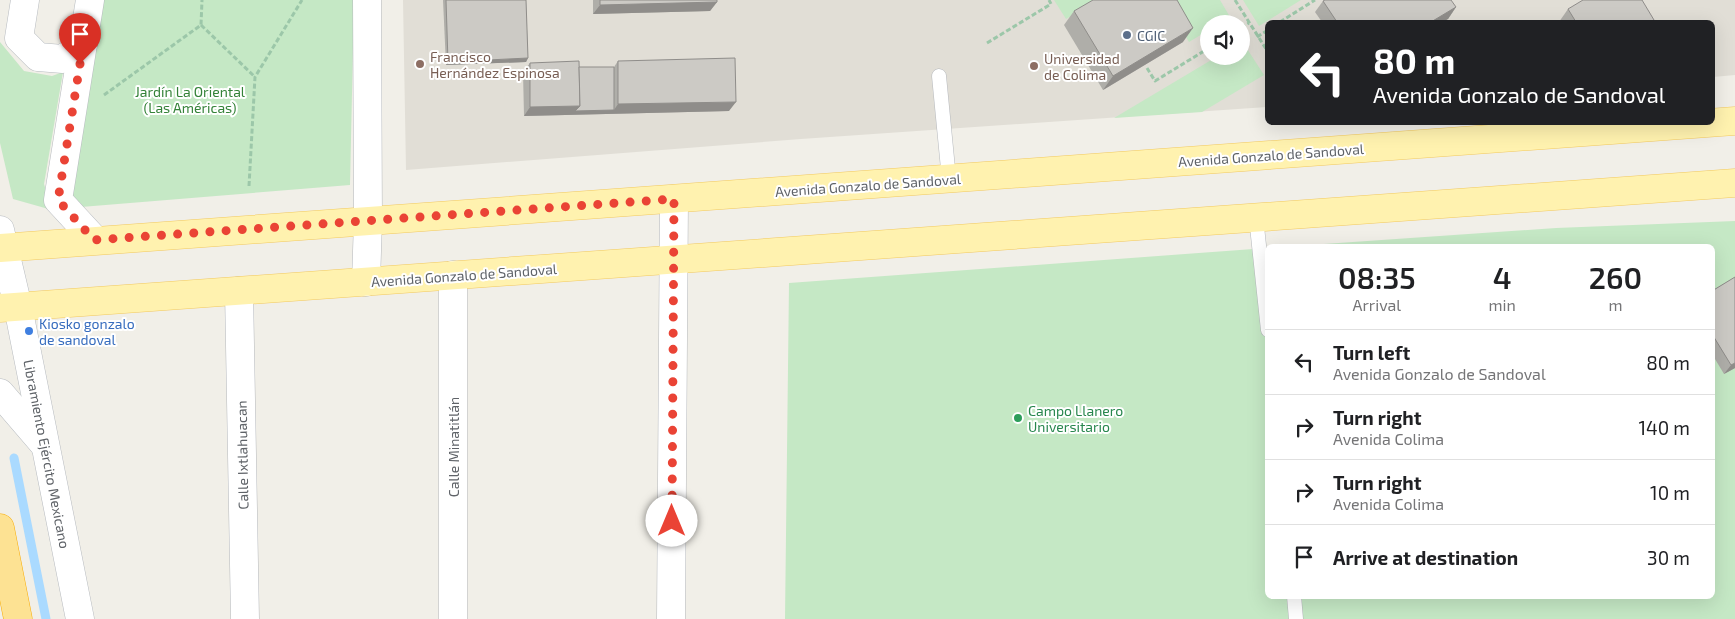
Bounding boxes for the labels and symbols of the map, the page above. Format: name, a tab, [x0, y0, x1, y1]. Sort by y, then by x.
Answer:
pin	[59, 13, 101, 64]
place label: CGIC	[1137, 27, 1165, 44]
marker: CGIC	[1121, 29, 1133, 41]
place label: Francisco Hernández Espinosa	[430, 48, 560, 81]
place label: Universidad de Colima	[1044, 50, 1120, 83]
marker: Francisco Hernández Espinosa	[414, 58, 426, 70]
marker: Universidad de Colima	[1028, 60, 1040, 72]
park label: Jardín La Oriental (Las Américas)	[135, 83, 246, 116]
street label: Avenida Gonzalo de Sandoval	[1178, 140, 1365, 170]
street label: Avenida Gonzalo de Sandoval	[775, 170, 962, 200]
street label: Avenida Gonzalo de Sandoval	[371, 260, 558, 290]
place label: Kiosko gonzalo de sandoval	[39, 315, 135, 348]
marker: Kiosko gonzalo de sandoval	[23, 325, 35, 337]
street label: Libramiento Ejército Mexicano	[20, 358, 74, 550]
street label: Calle Minatitlán	[445, 397, 462, 497]
street label: Calle Ixtlahuacan	[233, 400, 251, 510]
place label: Campo Llanero Universitario	[1028, 402, 1123, 435]
marker: Campo Llanero Universitario	[1012, 412, 1024, 424]
position arrow	[645, 494, 697, 546]

